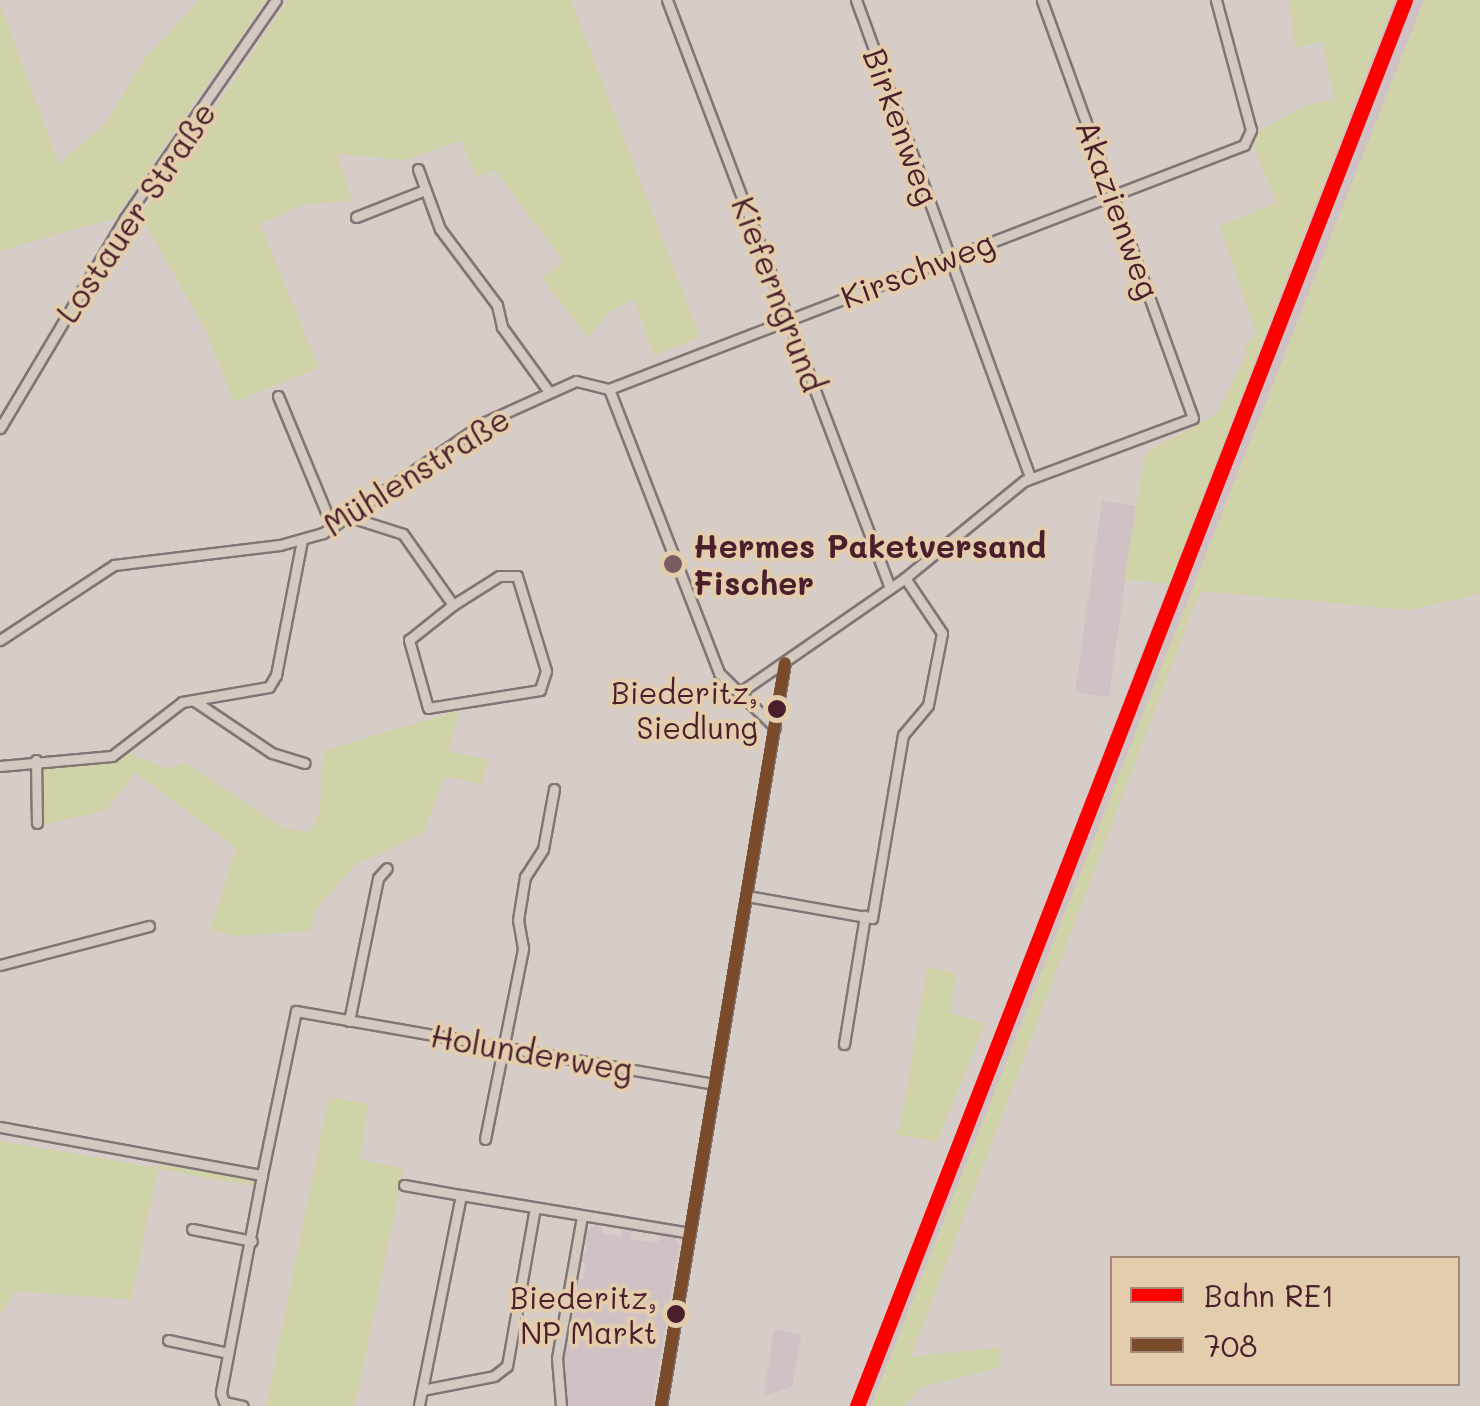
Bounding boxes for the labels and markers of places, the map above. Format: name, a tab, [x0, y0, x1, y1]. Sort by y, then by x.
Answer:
place label: Hermes Paketversand Fischer	[693, 527, 1046, 602]
marker: Hermes Paketversand Fischer	[662, 553, 684, 575]
place label: Biederitz, Siedlung	[611, 674, 758, 744]
marker: Biederitz, Siedlung	[767, 699, 787, 719]
place label: Biederitz, NP Markt	[510, 1279, 657, 1350]
marker: Biederitz, NP Markt	[666, 1304, 686, 1324]

